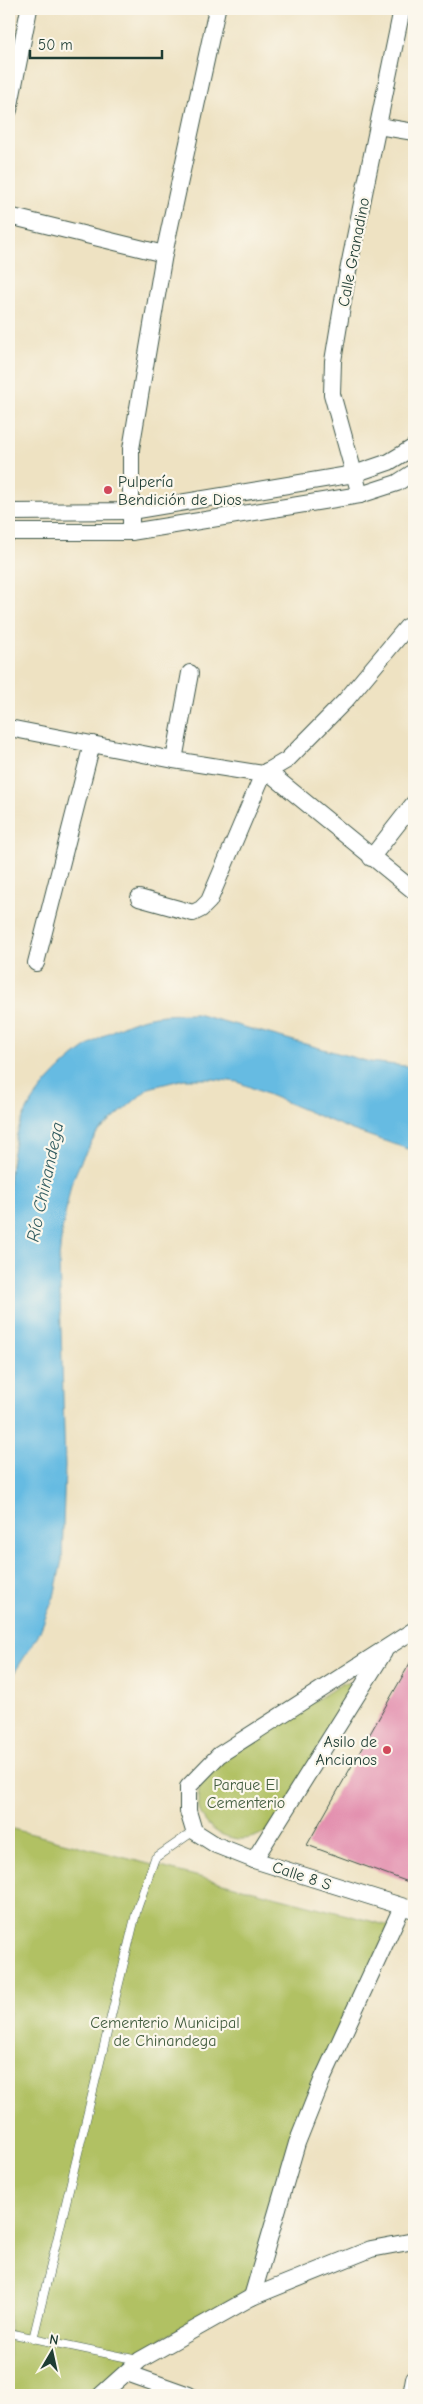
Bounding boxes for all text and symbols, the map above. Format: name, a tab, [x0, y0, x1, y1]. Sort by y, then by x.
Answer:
scale bar	[30, 28, 162, 60]
text: 50 m	[38, 36, 73, 54]
street label: Calle Granadino	[335, 196, 373, 308]
place label: Pulpería Bendición de Dios	[118, 473, 242, 509]
marker: Pulpería Bendición de Dios	[102, 484, 114, 496]
water label: Río Chinandega	[23, 1120, 68, 1244]
place label: Asilo de Ancianos	[315, 1733, 377, 1769]
marker: Asilo de Ancianos	[381, 1744, 393, 1756]
park label: Parque El Cementerio	[207, 1776, 285, 1812]
street label: Calle 8 S	[270, 1858, 334, 1894]
park label: Cementerio Municipal de Chinandega	[90, 2014, 240, 2050]
north arrow	[28, 2326, 78, 2376]
text: N	[48, 2331, 60, 2349]

